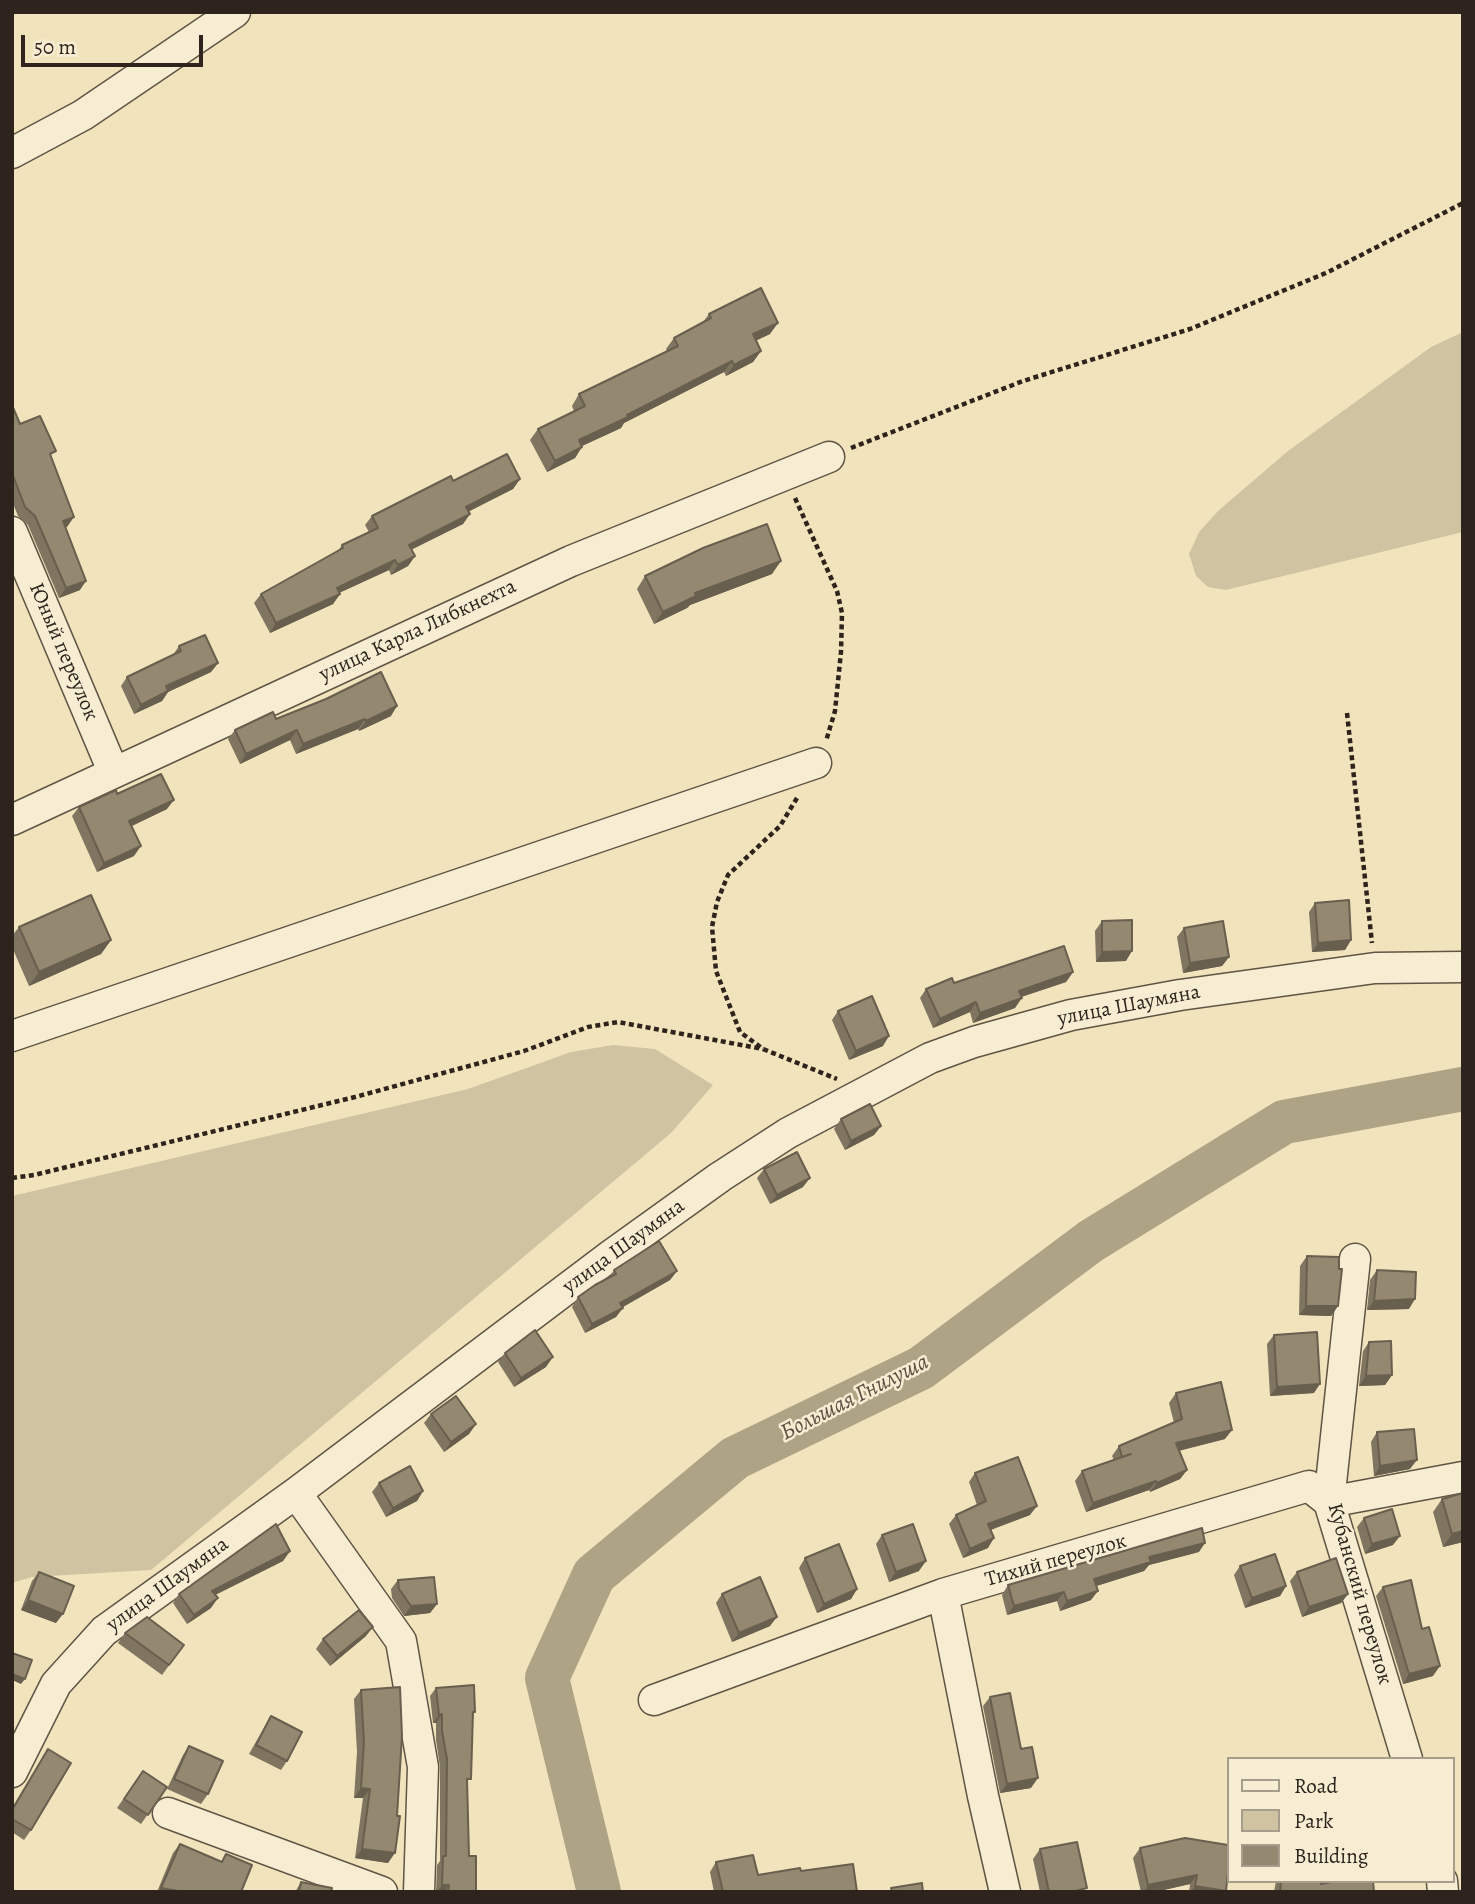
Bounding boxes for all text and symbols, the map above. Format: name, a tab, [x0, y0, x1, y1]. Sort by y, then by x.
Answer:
scale bar	[24, 21, 206, 65]
text: 50 m	[34, 33, 76, 61]
street label: улица Карла Либкнехта	[316, 574, 520, 688]
street label: Юный переулок	[23, 579, 103, 725]
street label: улица Шаумяна	[1056, 980, 1202, 1032]
street label: улица Шаумяна	[558, 1194, 690, 1300]
water label: Большая Гнилуша	[776, 1349, 934, 1447]
street label: Кубанский переулок	[1321, 1500, 1397, 1688]
street label: Тихий переулок	[982, 1529, 1130, 1593]
street label: улица Шаумяна	[102, 1532, 234, 1638]
legend	[1226, 1757, 1454, 1883]
text: Road	[1294, 1772, 1338, 1800]
text: Park	[1294, 1807, 1333, 1835]
text: Building	[1294, 1842, 1368, 1870]

